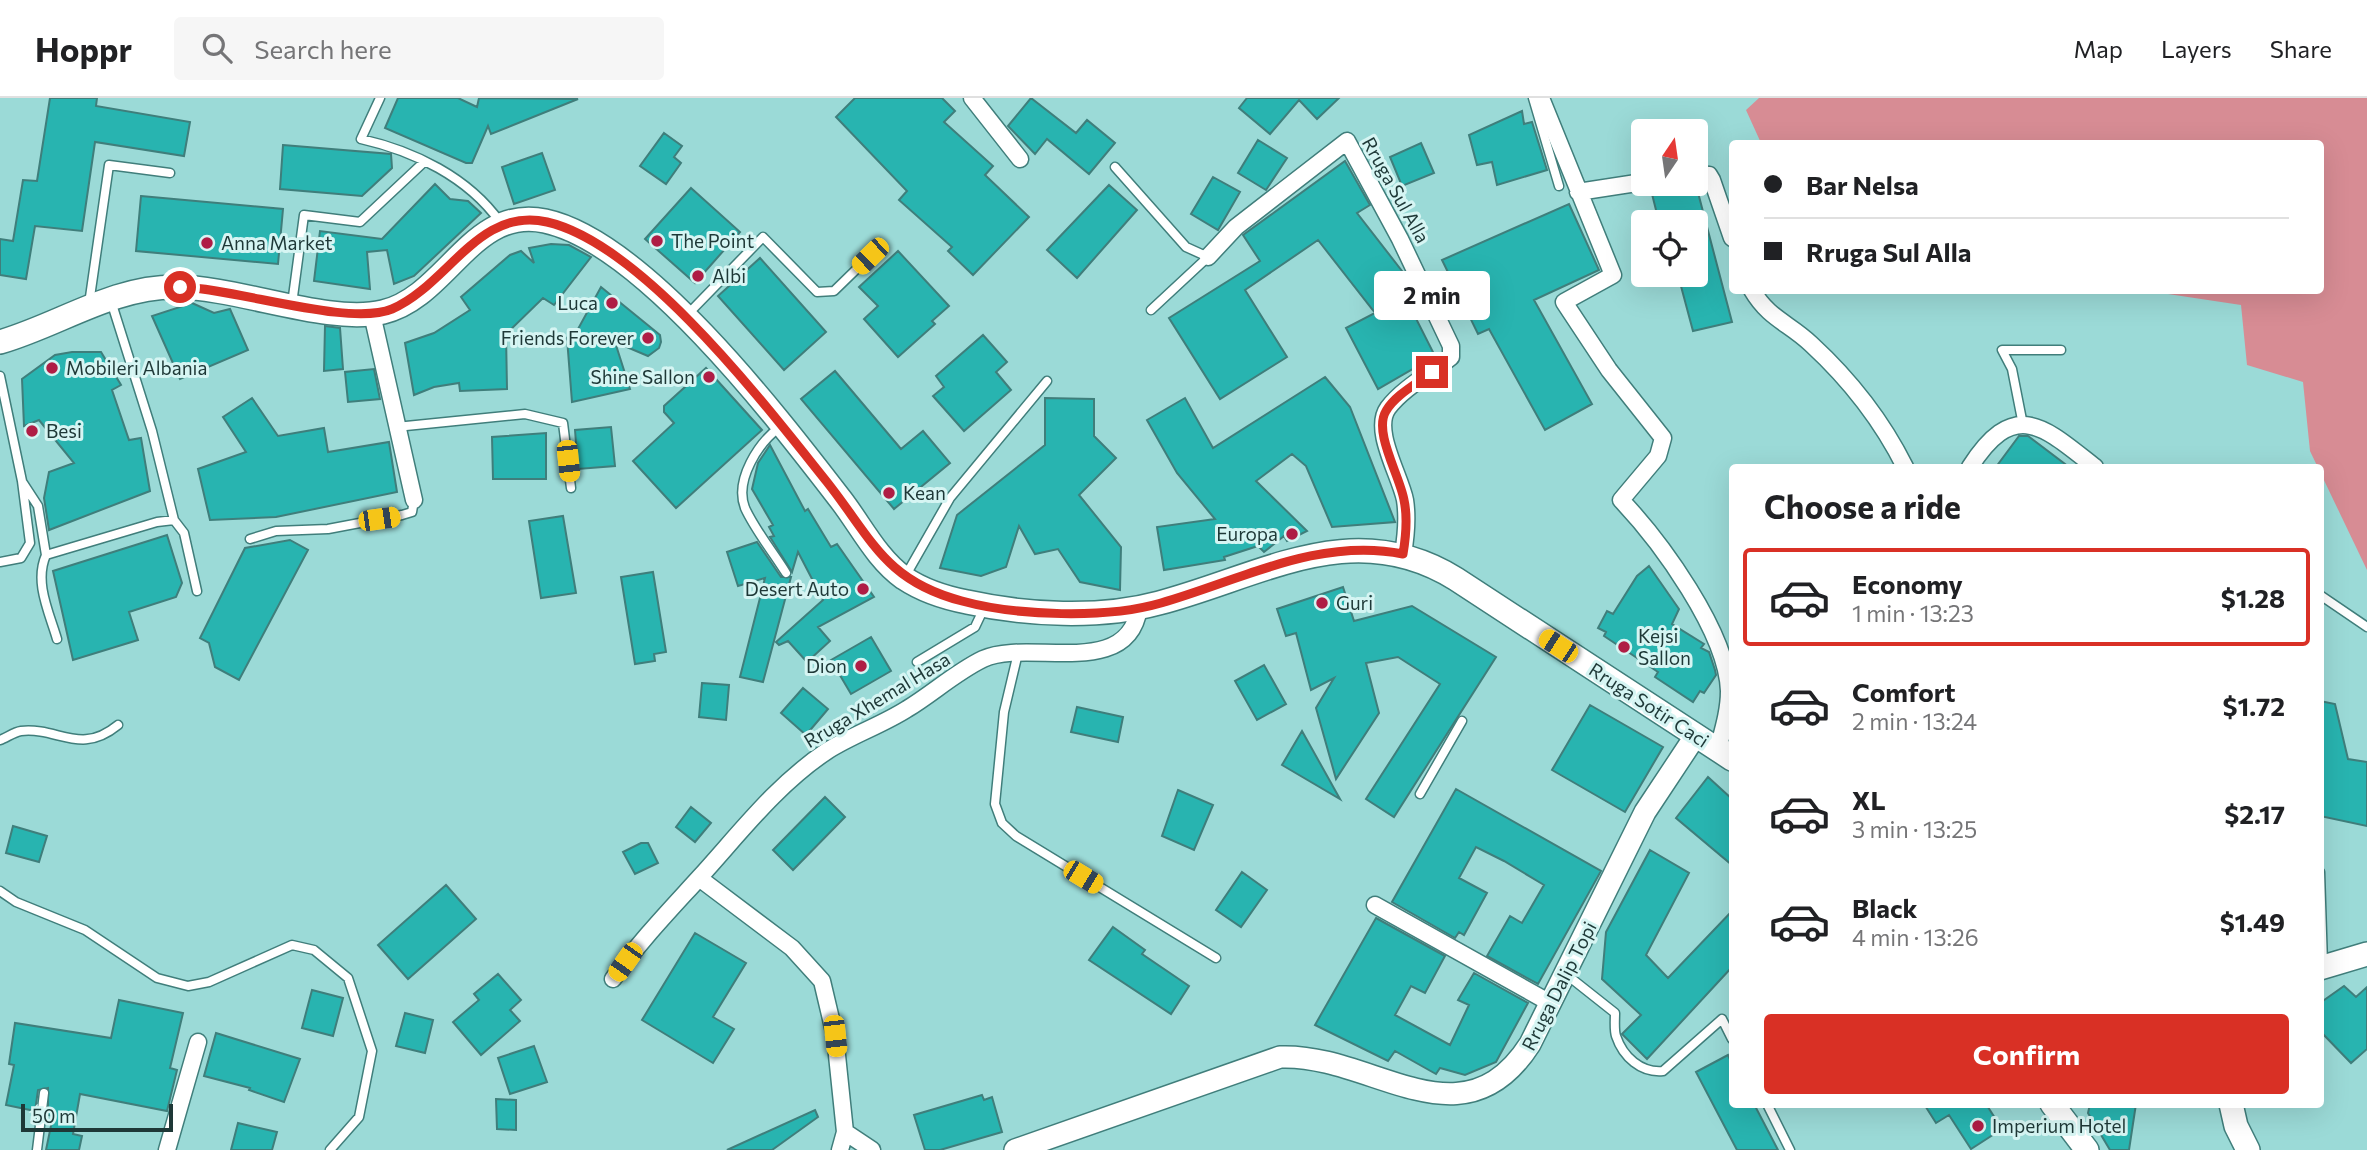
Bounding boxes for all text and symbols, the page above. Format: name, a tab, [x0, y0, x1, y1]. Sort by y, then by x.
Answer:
search box	[174, 17, 664, 80]
text: Hoppr	[35, 28, 132, 69]
icon: search	[198, 29, 236, 67]
text: Search here	[254, 33, 392, 64]
text: Map	[2074, 34, 2123, 63]
text: Layers	[2161, 34, 2232, 63]
text: Share	[2270, 34, 2332, 63]
north arrow	[1631, 119, 1708, 196]
map controls	[1631, 119, 1708, 287]
street label: Rruga Sul Alla	[1358, 133, 1435, 247]
text: Bar Nelsa	[1806, 169, 1919, 200]
button: locate	[1631, 210, 1708, 287]
place label: The Point	[671, 229, 754, 252]
place label: Anna Market	[221, 231, 333, 254]
marker: The Point	[649, 233, 665, 249]
car	[848, 234, 893, 278]
marker: Anna Market	[199, 235, 215, 251]
text: Rruga Sul Alla	[1806, 236, 1971, 267]
place label: Albi	[712, 264, 746, 287]
marker: Albi	[690, 268, 706, 284]
route start	[164, 271, 196, 303]
callout: 2 min	[1374, 271, 1490, 320]
text: 2 min	[1403, 281, 1461, 309]
place label: Luca	[557, 291, 598, 314]
marker: Luca	[604, 295, 620, 311]
place label: Friends Forever	[501, 326, 634, 349]
marker: Friends Forever	[640, 330, 656, 346]
place label: Mobileri Albania	[66, 356, 207, 379]
route end	[1416, 356, 1448, 388]
marker: Mobileri Albania	[44, 360, 60, 376]
place label: Shine Sallon	[591, 365, 695, 388]
marker: Shine Sallon	[701, 369, 717, 385]
place label: Besi	[46, 419, 82, 442]
marker: Besi	[24, 423, 40, 439]
car	[556, 439, 581, 483]
place label: Kean	[903, 481, 946, 504]
marker: Kean	[881, 485, 897, 501]
text: Choose a ride	[1764, 486, 1961, 526]
car	[357, 506, 402, 532]
place label: Europa	[1216, 522, 1278, 545]
marker: Europa	[1284, 526, 1300, 542]
icon: car	[1768, 566, 1831, 629]
text: Economy	[1852, 568, 1963, 599]
place label: Desert Auto	[745, 577, 849, 600]
marker: Desert Auto	[855, 581, 871, 597]
text: $1.28	[2221, 582, 2285, 613]
place label: Guri	[1336, 591, 1373, 614]
marker: Guri	[1314, 595, 1330, 611]
text: 1 min · 13:23	[1852, 599, 1974, 627]
place label: Kejsi Sallon	[1638, 624, 1691, 669]
car	[1535, 626, 1582, 666]
marker: Kejsi Sallon	[1616, 639, 1632, 655]
street label: Rruga Xhemal Hasa	[800, 647, 954, 752]
place label: Dion	[806, 654, 847, 677]
street label: Rruga Sotir Caci	[1585, 657, 1713, 752]
marker: Dion	[853, 658, 869, 674]
icon: car	[1768, 674, 1831, 737]
text: Comfort	[1852, 676, 1955, 707]
text: $1.72	[2223, 690, 2285, 721]
text: 2 min · 13:24	[1852, 707, 1977, 735]
icon: car	[1768, 782, 1831, 845]
text: XL	[1852, 784, 1886, 815]
text: $2.17	[2224, 798, 2285, 829]
text: 3 min · 13:25	[1852, 815, 1977, 843]
car	[1060, 857, 1107, 897]
icon: car	[1768, 890, 1831, 953]
text: Black	[1852, 892, 1918, 923]
text: $1.49	[2220, 906, 2285, 937]
street label: Rruga Dalip Topi	[1516, 918, 1601, 1054]
text: 4 min · 13:26	[1852, 923, 1979, 951]
car	[605, 939, 646, 985]
car	[823, 1014, 848, 1058]
button: Confirm	[1764, 1014, 2289, 1094]
scale bar	[21, 1101, 173, 1133]
text: 50 m	[32, 1104, 76, 1127]
place label: Imperium Hotel	[1992, 1114, 2126, 1137]
marker: Imperium Hotel	[1970, 1118, 1986, 1134]

